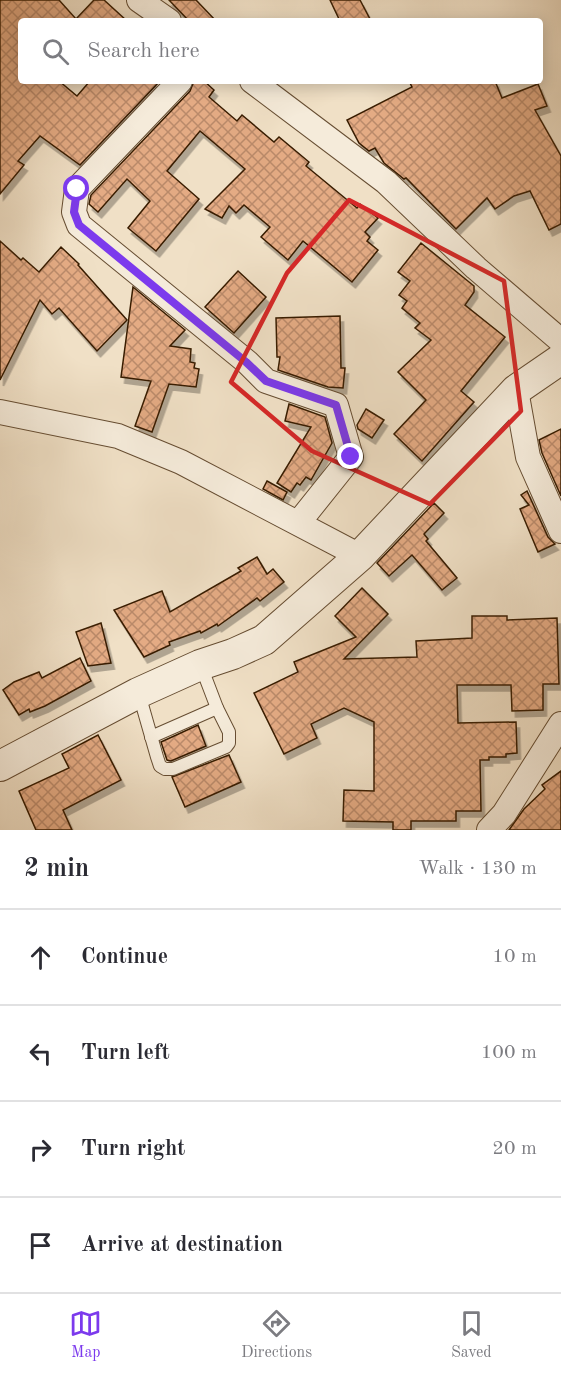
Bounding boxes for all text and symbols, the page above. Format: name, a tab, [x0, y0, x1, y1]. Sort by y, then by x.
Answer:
search box	[18, 18, 543, 84]
icon: search	[39, 35, 72, 68]
text: Search here	[87, 40, 200, 62]
route start	[63, 175, 89, 201]
route end	[337, 443, 363, 469]
text: 2 min	[24, 856, 89, 882]
text: Walk · 130 m	[418, 859, 537, 879]
icon: ahead	[24, 941, 57, 974]
text: Continue	[81, 946, 168, 968]
text: 10 m	[492, 947, 537, 967]
icon: left	[24, 1037, 57, 1070]
text: Turn left	[81, 1042, 170, 1064]
text: 100 m	[481, 1043, 537, 1063]
icon: right	[24, 1133, 57, 1166]
text: Turn right	[81, 1138, 185, 1160]
text: 20 m	[492, 1139, 537, 1159]
icon: arrive	[24, 1229, 57, 1262]
text: Arrive at destination	[81, 1234, 283, 1256]
tab: Map	[69, 1307, 102, 1363]
tab: Directions	[241, 1307, 312, 1363]
tab: Saved	[451, 1307, 492, 1363]

